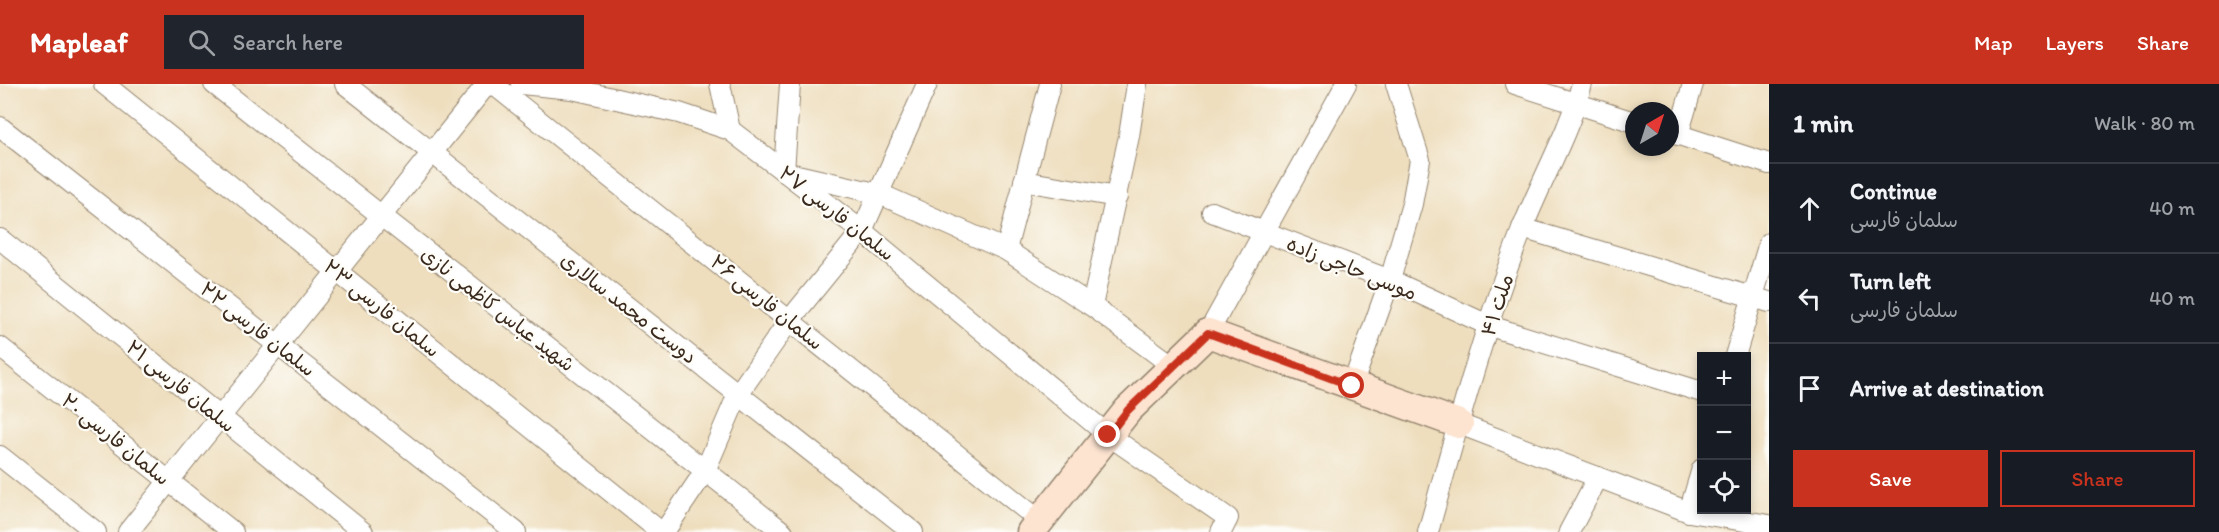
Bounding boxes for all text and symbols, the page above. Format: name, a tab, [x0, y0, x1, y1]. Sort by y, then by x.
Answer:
search box	[164, 15, 584, 69]
text: Mapleaf	[30, 25, 128, 59]
icon: search	[185, 26, 218, 59]
text: Search here	[233, 29, 343, 56]
text: Map	[1974, 30, 2013, 55]
text: Layers	[2046, 30, 2104, 55]
text: Share	[2137, 30, 2189, 55]
north arrow	[1625, 102, 1679, 156]
text: 1 min	[1793, 107, 1853, 139]
text: Walk · 80 m	[2094, 111, 2195, 135]
street label: سلمان فارسی ۲۷	[774, 160, 900, 266]
text: Continue	[1850, 178, 1937, 205]
icon: ahead	[1793, 192, 1826, 225]
text: 40 m	[2149, 196, 2195, 220]
text: سلمان فارسی	[1850, 208, 1958, 232]
street label: موسی حاجی زاده	[1283, 231, 1421, 306]
street label: شهید عباس کاظمی نازی	[416, 241, 580, 377]
street label: دوست محمد سالاری	[556, 247, 702, 369]
street label: سلمان فارسی ۲۶	[705, 249, 828, 356]
street label: سلمان فارسی ۲۳	[318, 254, 445, 363]
text: Turn left	[1850, 268, 1931, 295]
street label: ملت ۴۱	[1476, 271, 1518, 339]
street label: سلمان فارسی ۲۲	[195, 277, 320, 382]
icon: left	[1793, 282, 1826, 315]
text: 40 m	[2149, 286, 2195, 310]
text: سلمان فارسی	[1850, 298, 1958, 322]
street label: سلمان فارسی ۲۱	[121, 335, 240, 438]
map controls	[1697, 352, 1751, 514]
button: +	[1697, 352, 1751, 406]
route start	[1338, 372, 1364, 398]
icon: arrive	[1793, 372, 1826, 405]
text: Arrive at destination	[1850, 375, 2044, 402]
street label: سلمان فارسی ۲۰	[56, 388, 175, 491]
button: −	[1697, 406, 1751, 460]
route end	[1094, 421, 1120, 447]
button: Save	[1793, 450, 1988, 507]
button: Share	[2000, 450, 2195, 507]
button: locate	[1697, 460, 1751, 514]

